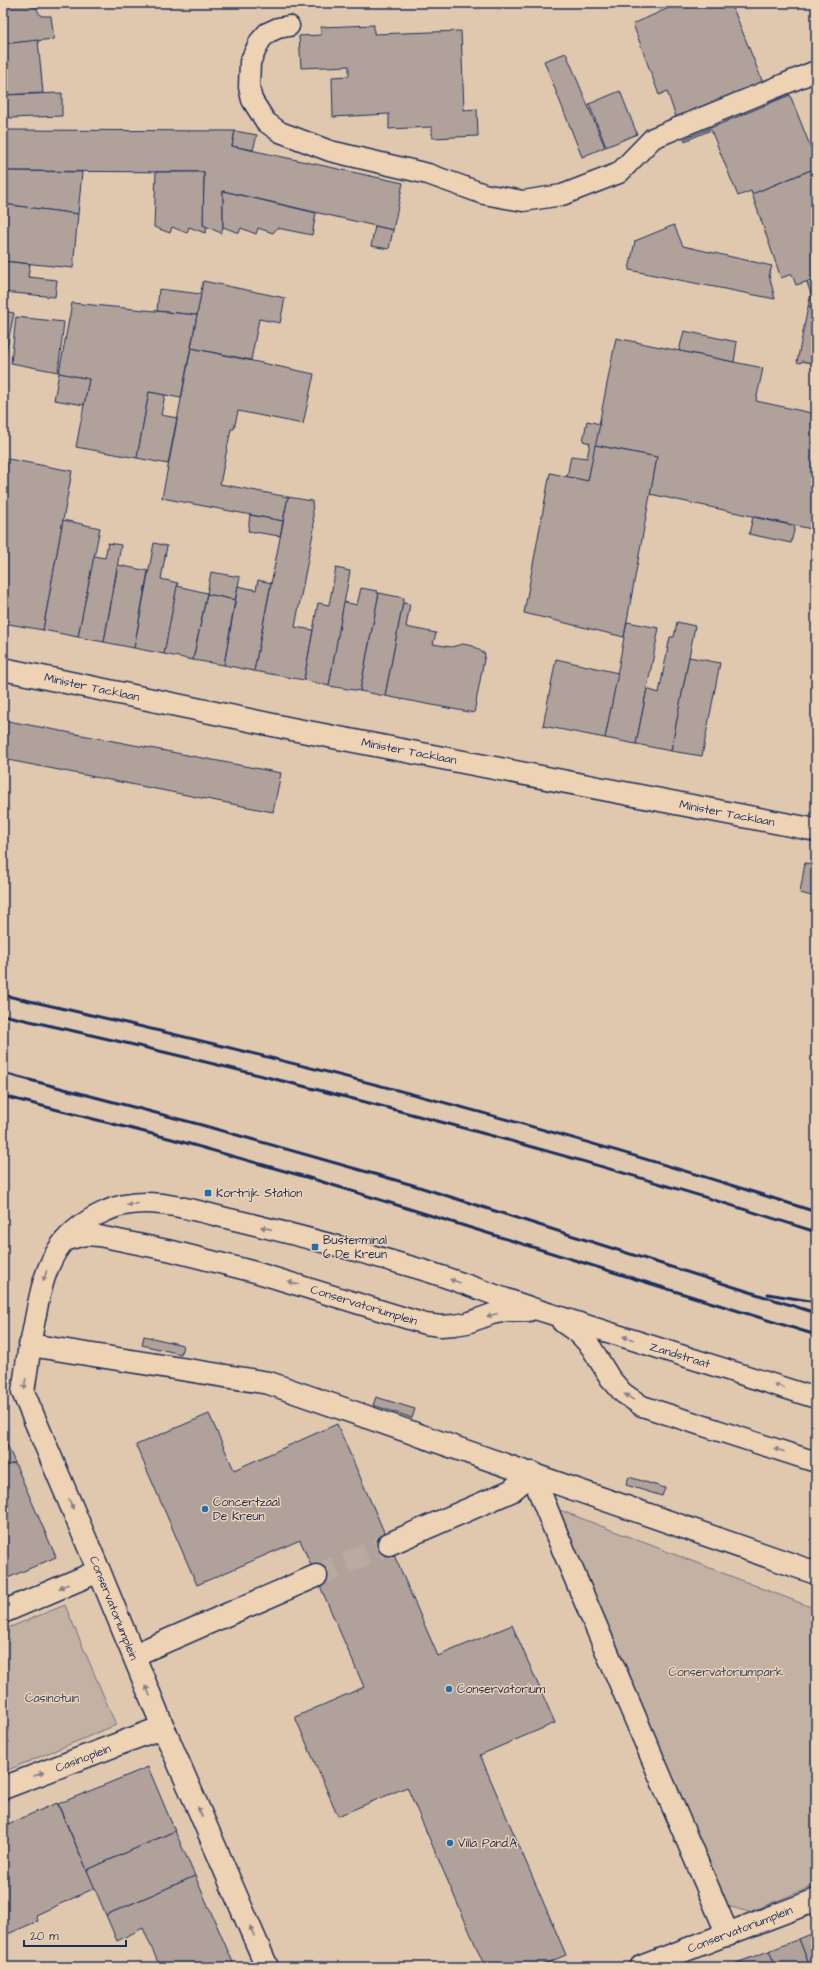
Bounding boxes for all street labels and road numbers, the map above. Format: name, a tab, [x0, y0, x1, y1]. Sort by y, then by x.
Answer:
street label: Minister Tacklaan	[43, 669, 141, 706]
street label: Minister Tacklaan	[360, 734, 458, 769]
street label: Minister Tacklaan	[678, 796, 776, 831]
street label: Conservatoriumplein	[308, 1281, 419, 1330]
street label: Zandstraat	[648, 1338, 712, 1373]
street label: Conservatoriumplein	[85, 1554, 142, 1663]
street label: Casinoplein	[53, 1740, 113, 1777]
street label: Conservatoriumplein	[685, 1902, 795, 1957]

